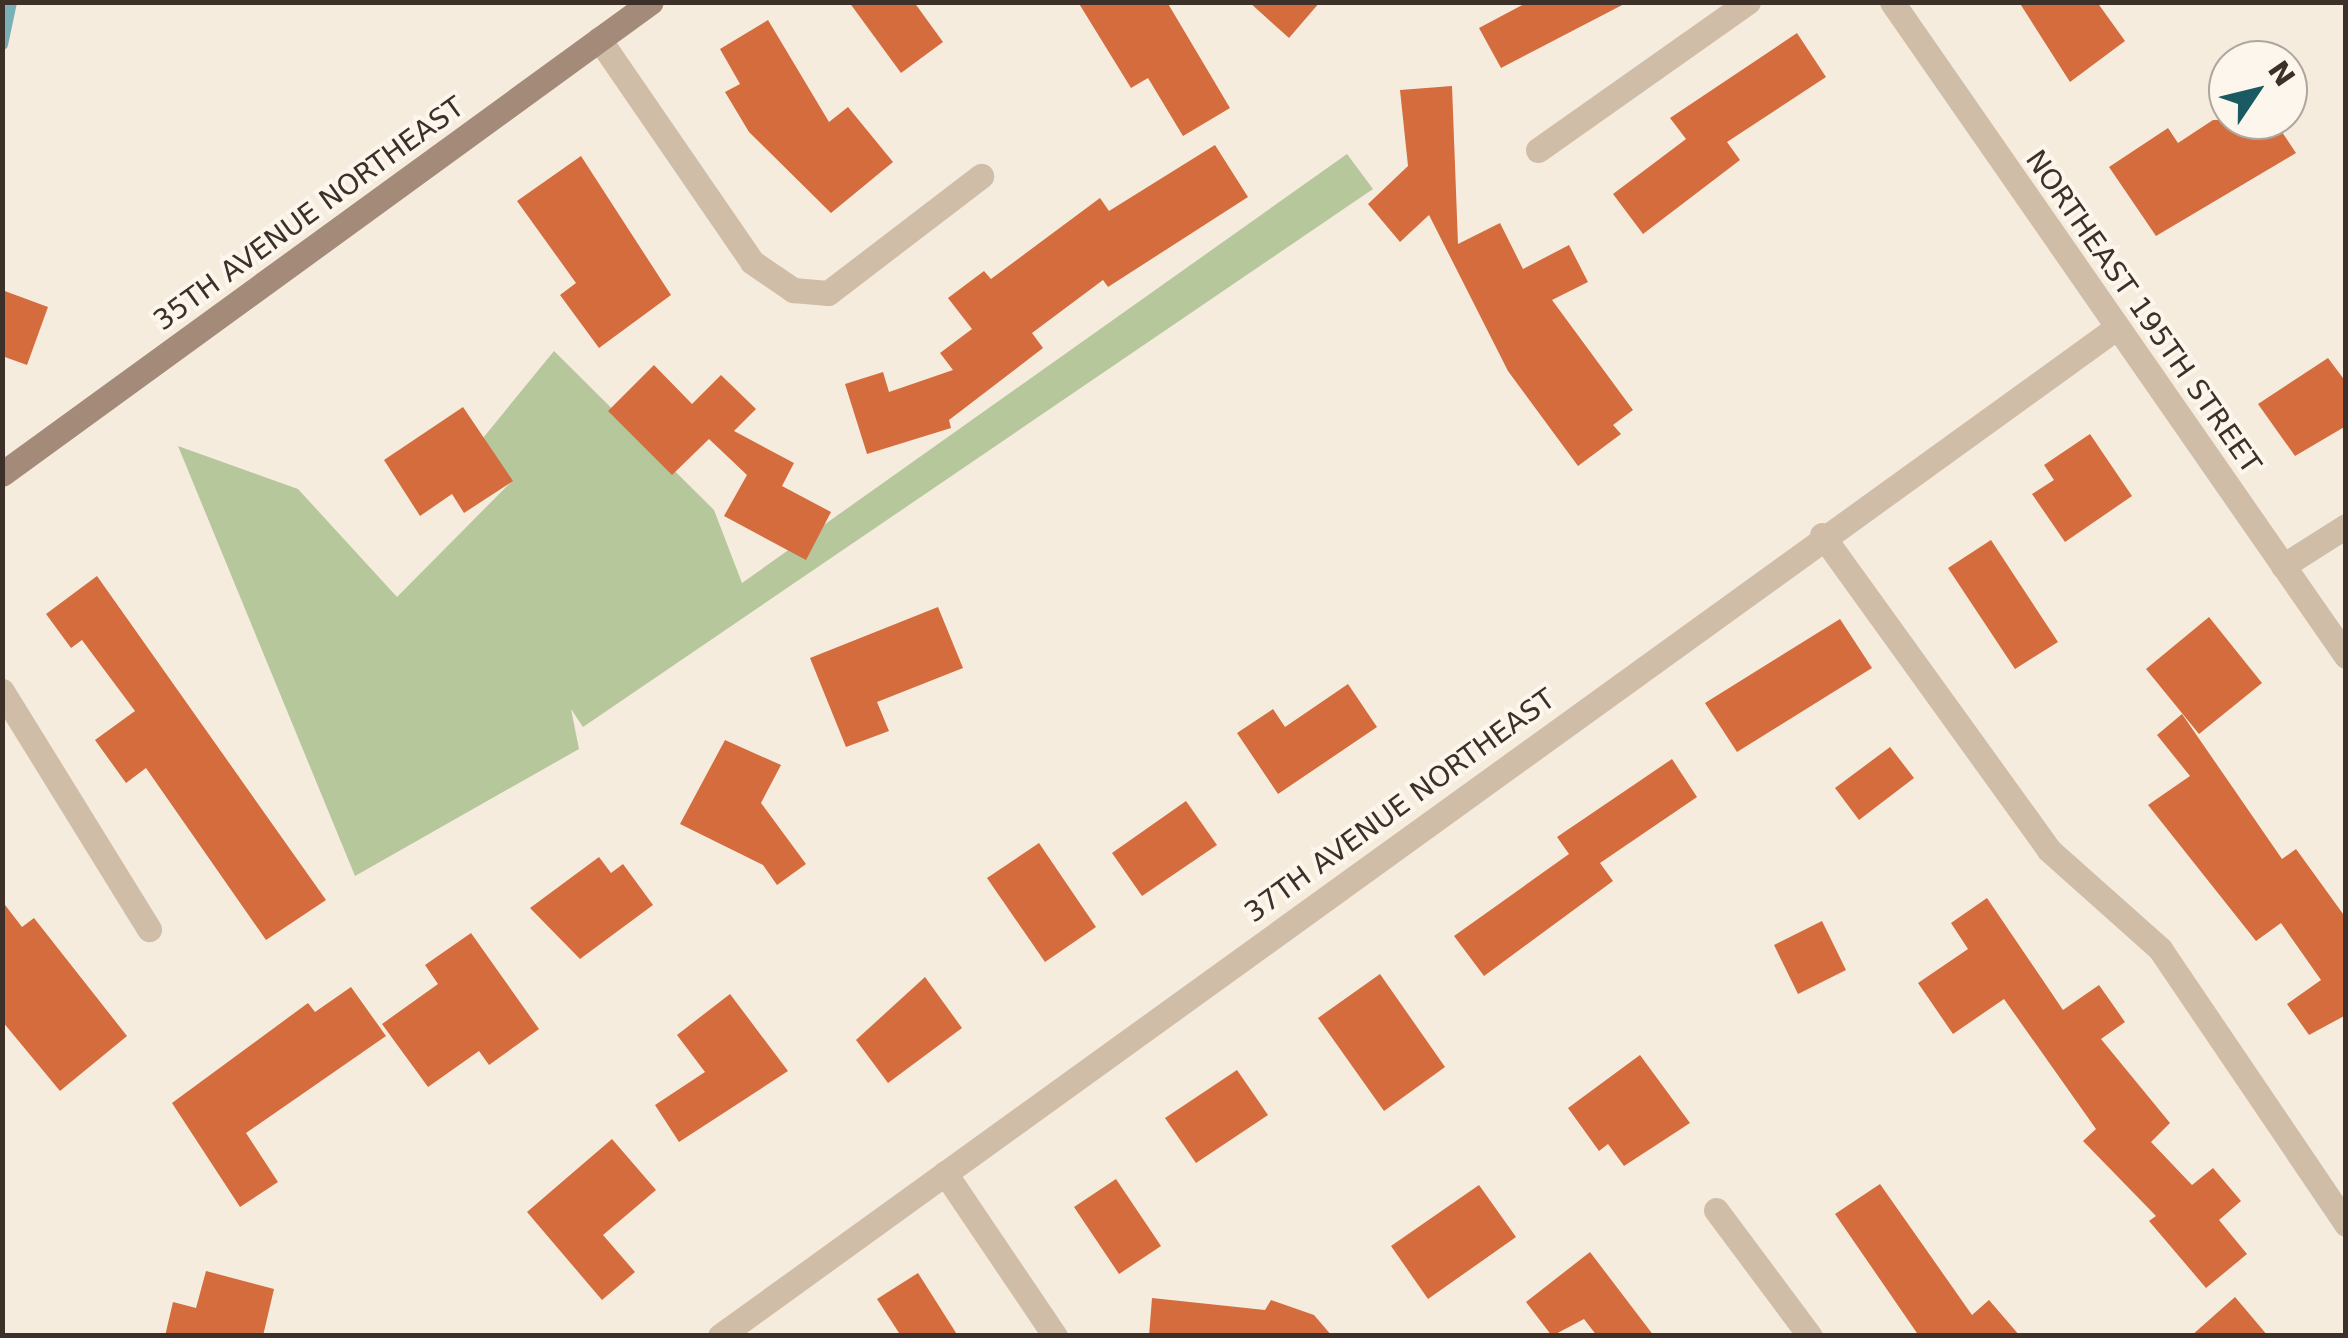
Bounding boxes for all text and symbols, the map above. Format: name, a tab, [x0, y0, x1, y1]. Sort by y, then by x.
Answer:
north arrow	[2208, 40, 2308, 140]
text: N	[2261, 55, 2302, 93]
street label: 35TH AVENUE NORTHEAST	[147, 90, 471, 338]
street label: NORTHEAST 195TH STREET	[2018, 144, 2268, 480]
street label: 37TH AVENUE NORTHEAST	[1238, 682, 1562, 930]

